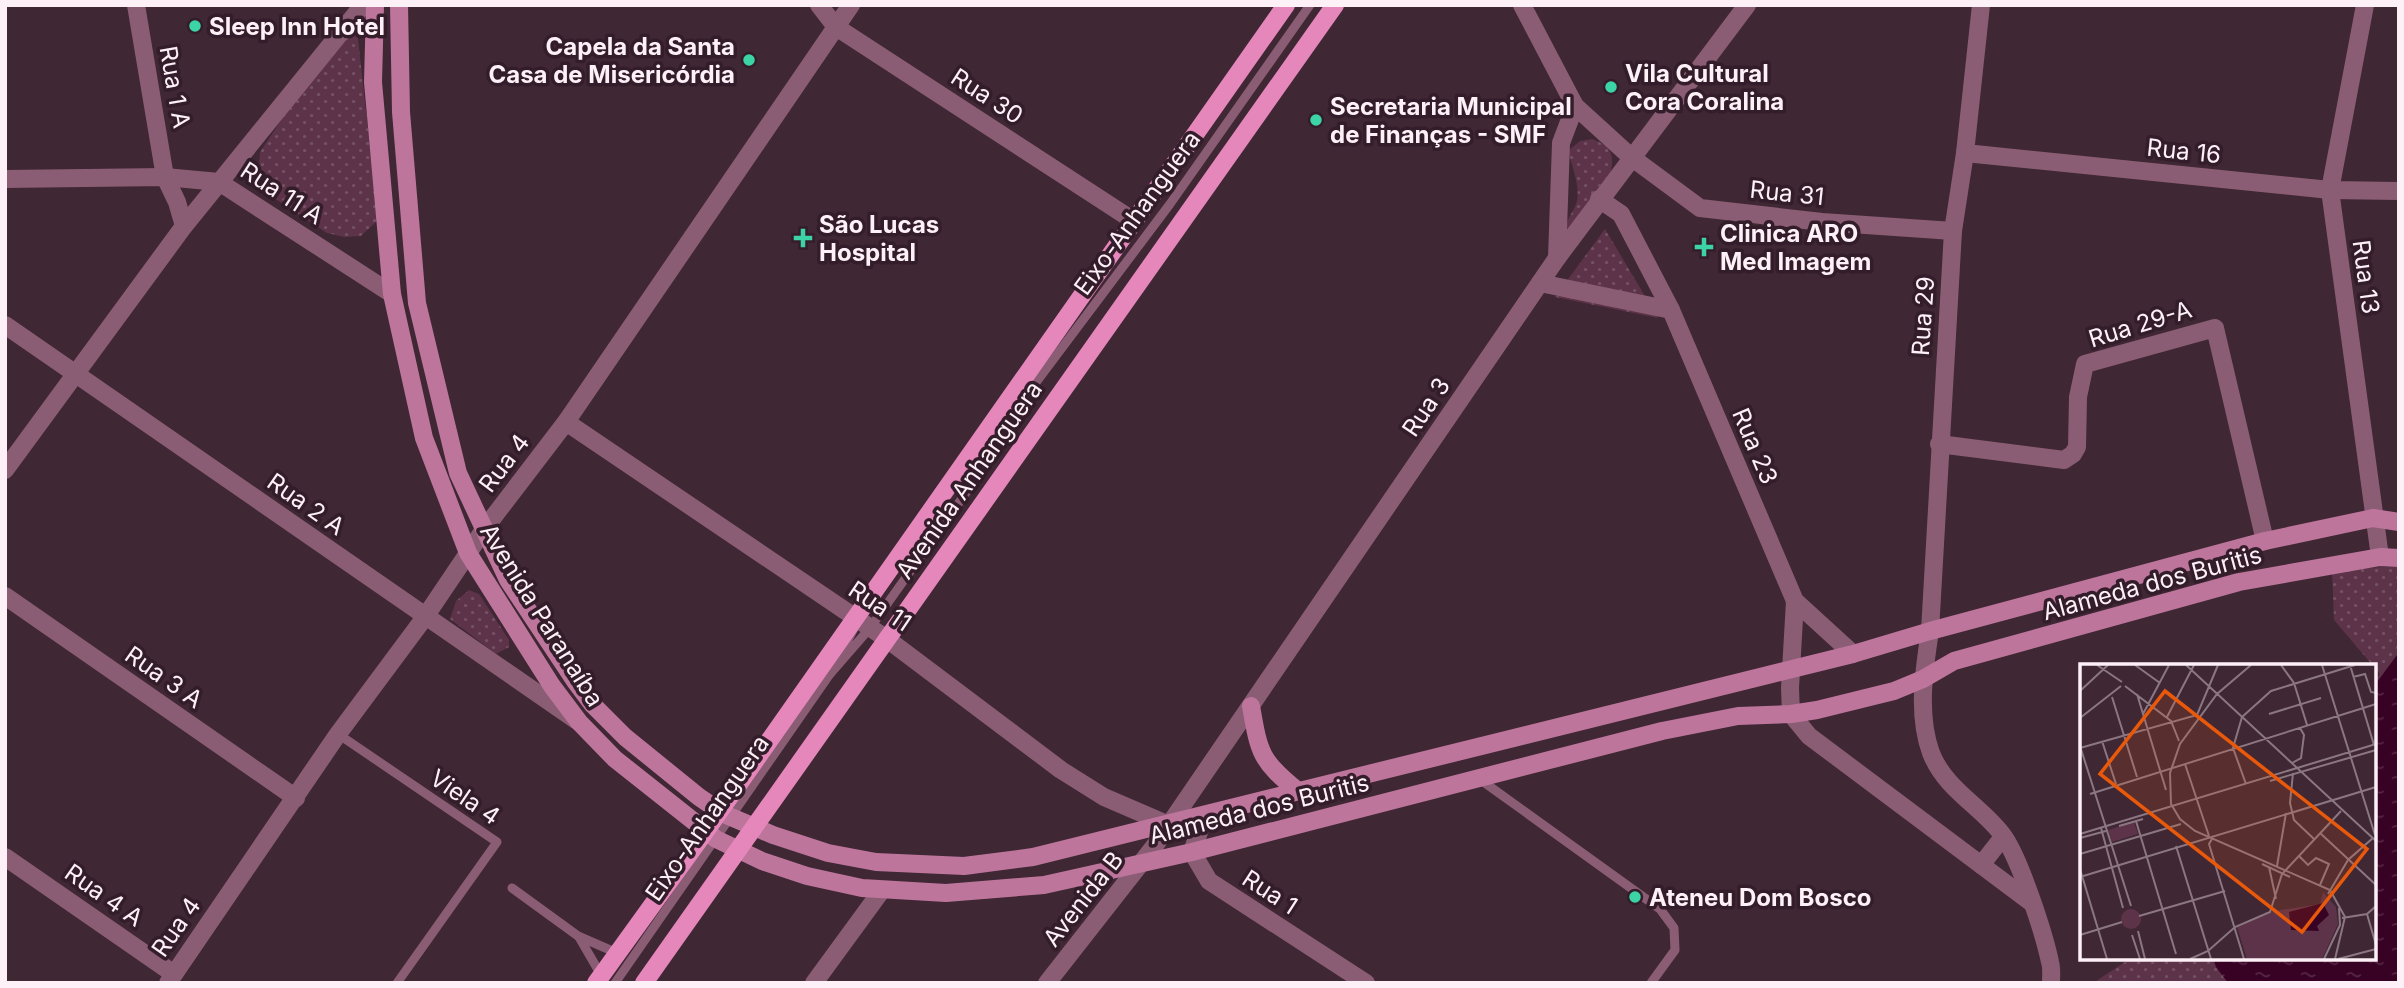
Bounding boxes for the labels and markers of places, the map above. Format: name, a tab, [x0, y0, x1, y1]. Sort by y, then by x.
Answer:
place label: Sleep Inn Hotel	[209, 12, 385, 41]
marker: Sleep Inn Hotel	[187, 18, 203, 34]
place label: Capela da Santa Casa de Misericórdia	[488, 32, 735, 89]
marker: Capela da Santa Casa de Misericórdia	[741, 52, 757, 68]
place label: Vila Cultural Cora Coralina	[1625, 59, 1784, 116]
marker: Vila Cultural Cora Coralina	[1603, 79, 1619, 95]
place label: Secretaria Municipal de Finanças - SMF	[1330, 92, 1572, 149]
marker: Secretaria Municipal de Finanças - SMF	[1308, 112, 1324, 128]
place label: São Lucas Hospital	[819, 210, 939, 267]
place label: Clinica ARO Med Imagem	[1720, 219, 1871, 276]
marker: São Lucas Hospital	[793, 228, 813, 248]
marker: Clinica ARO Med Imagem	[1694, 237, 1714, 257]
place label: Ateneu Dom Bosco	[1649, 883, 1872, 912]
marker: Ateneu Dom Bosco	[1627, 889, 1643, 905]

